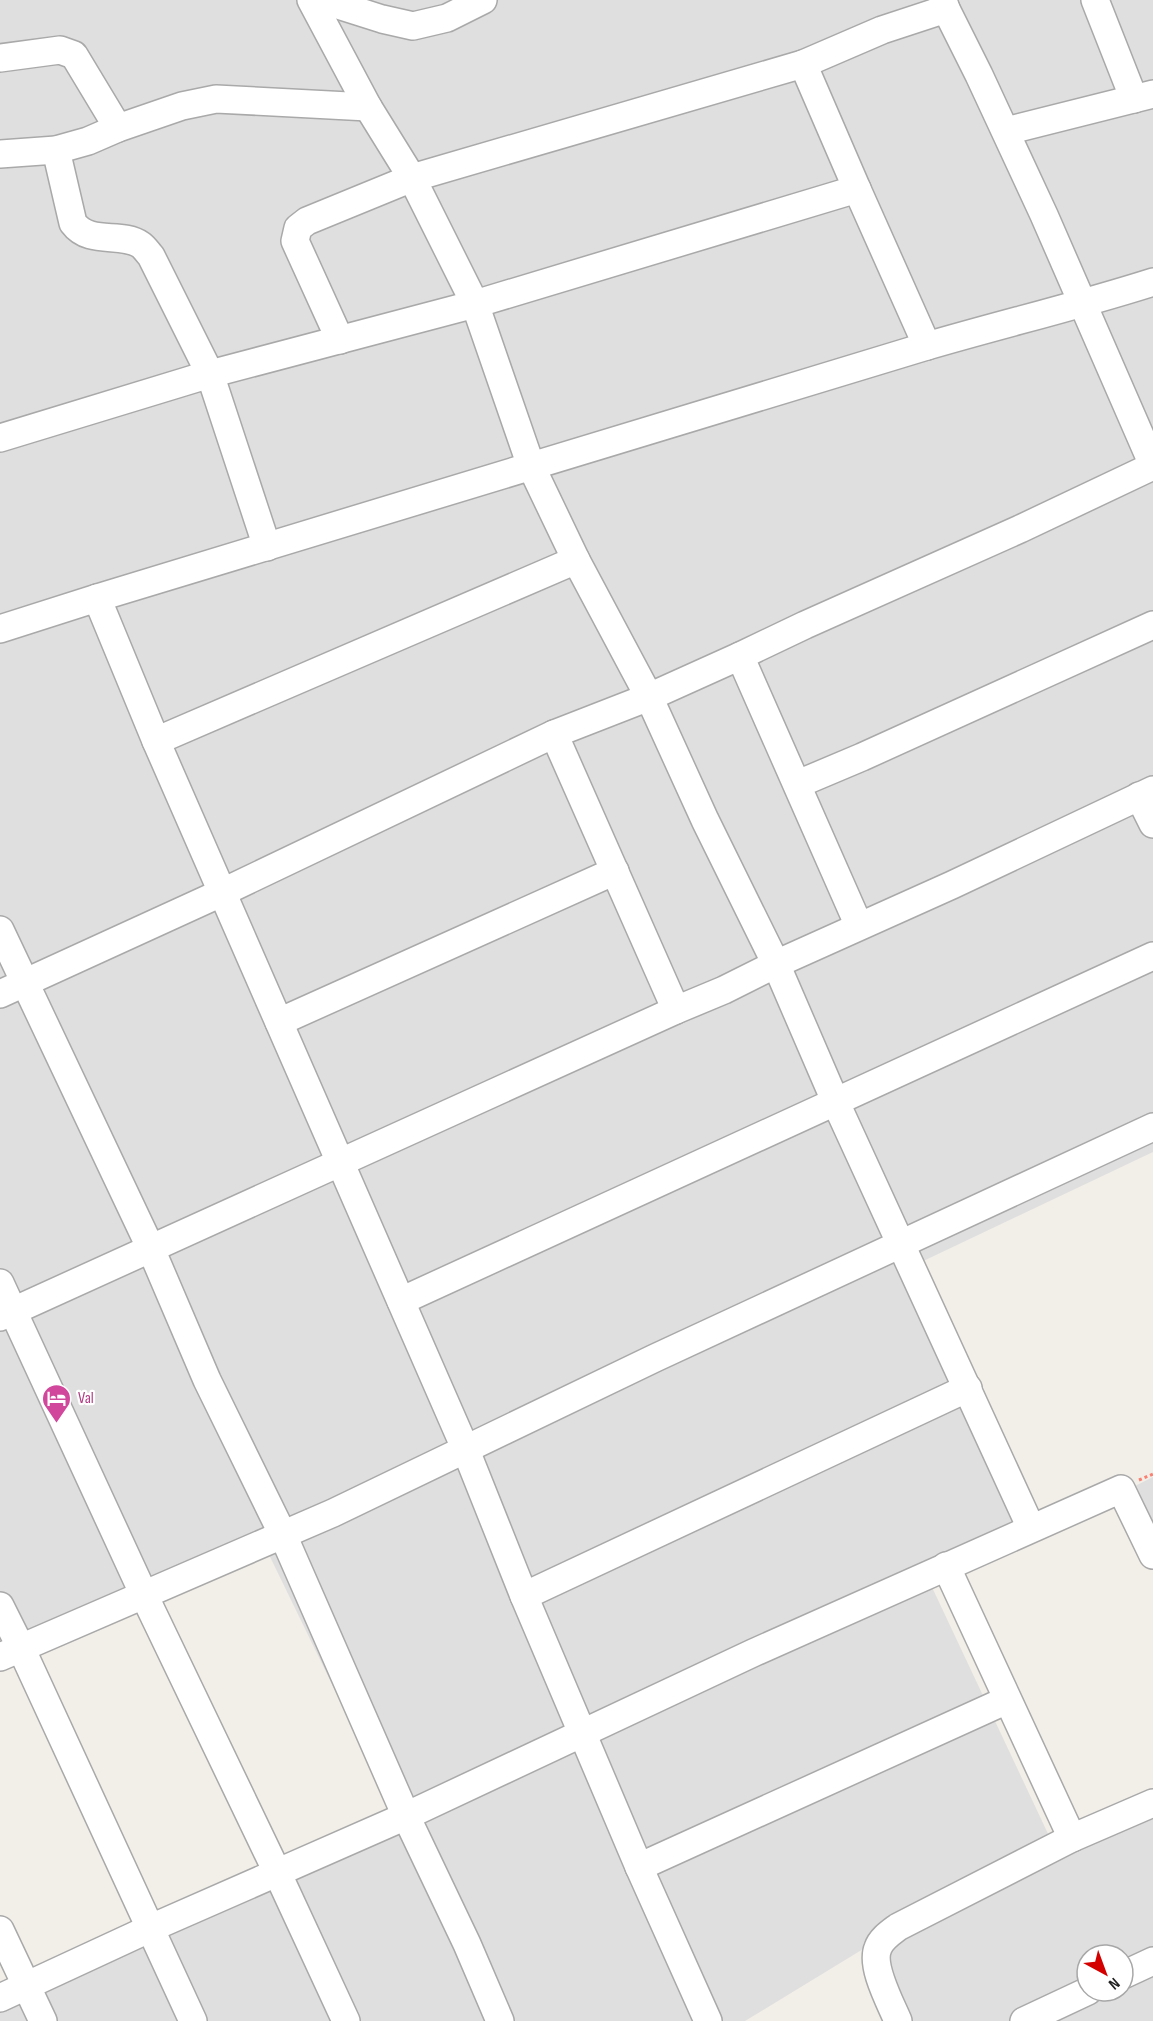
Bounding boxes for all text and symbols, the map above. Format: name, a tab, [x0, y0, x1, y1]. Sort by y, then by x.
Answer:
hotel icon: Val	[41, 1382, 73, 1424]
place label: Val	[78, 1389, 94, 1408]
north arrow	[1075, 1943, 1135, 2003]
text: N	[1104, 1973, 1123, 1993]

